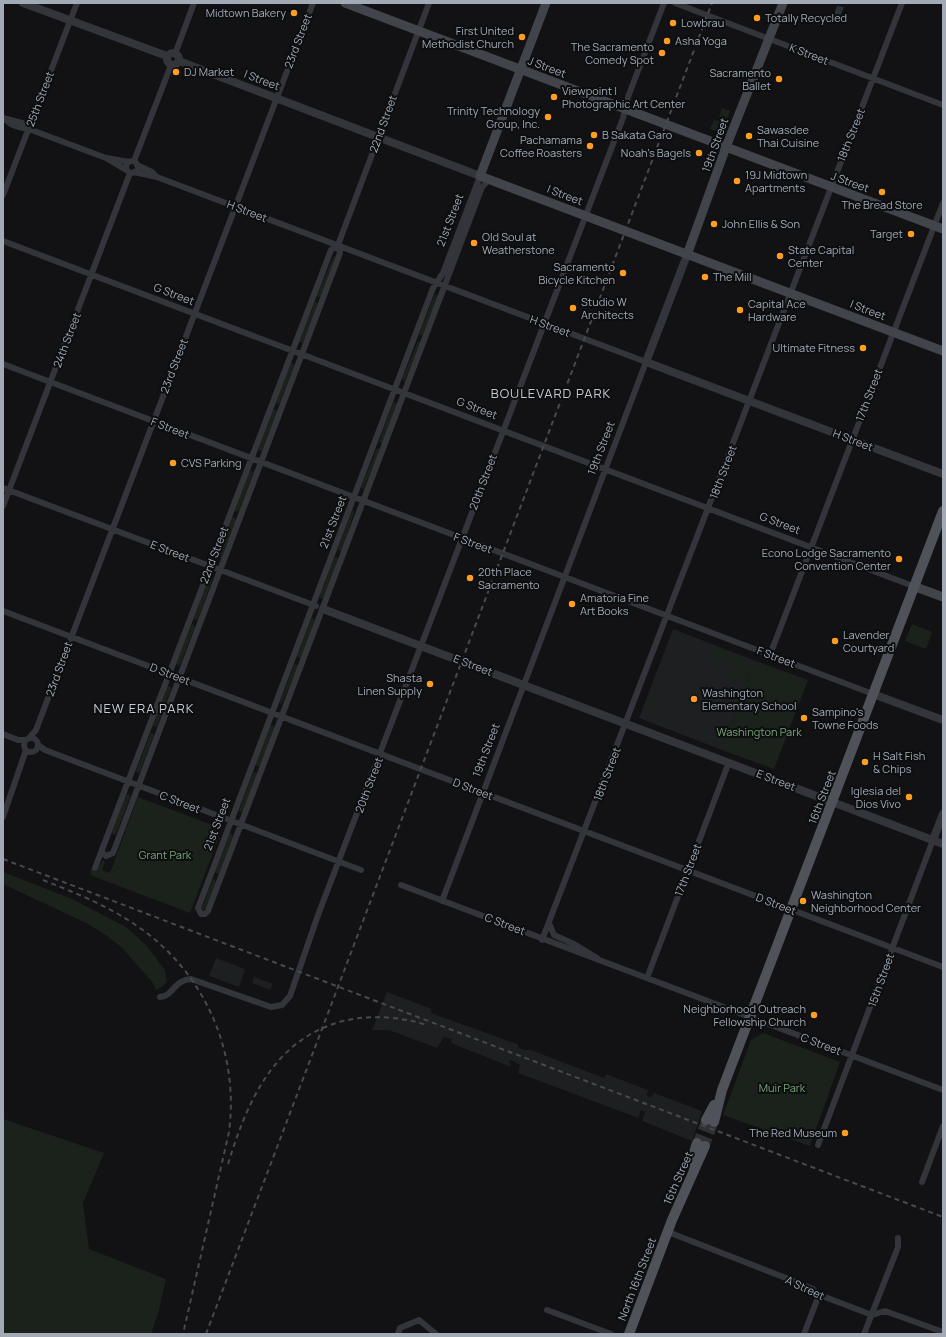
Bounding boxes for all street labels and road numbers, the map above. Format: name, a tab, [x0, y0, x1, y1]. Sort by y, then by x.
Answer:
street label: 23rd Street	[280, 11, 315, 70]
street label: K Street	[787, 39, 831, 68]
street label: J Street	[526, 52, 568, 81]
street label: I Street	[242, 66, 282, 93]
street label: 25th Street	[22, 69, 57, 129]
street label: 22nd Street	[365, 93, 400, 155]
street label: 18th Street	[833, 106, 868, 164]
street label: 19th Street	[698, 116, 731, 174]
street label: J Street	[829, 168, 871, 195]
street label: I Street	[545, 181, 585, 208]
street label: 21st Street	[433, 191, 466, 248]
street label: H Street	[225, 196, 269, 225]
street label: G Street	[152, 279, 197, 308]
street label: I Street	[848, 296, 888, 323]
street label: 24th Street	[49, 310, 84, 370]
street label: H Street	[528, 311, 572, 340]
street label: 23rd Street	[156, 336, 191, 395]
street label: 17th Street	[852, 366, 885, 423]
street label: G Street	[455, 393, 500, 422]
street label: F Street	[149, 413, 192, 442]
street label: 19th Street	[583, 419, 618, 477]
street label: H Street	[831, 425, 875, 454]
street label: 18th Street	[705, 443, 740, 501]
street label: 20th Street	[465, 452, 500, 512]
street label: 21st Street	[316, 493, 349, 550]
street label: G Street	[758, 508, 803, 537]
street label: 22nd Street	[196, 524, 231, 586]
street label: F Street	[452, 529, 495, 556]
street label: E Street	[148, 536, 192, 565]
street label: 23rd Street	[42, 639, 75, 698]
street label: F Street	[755, 642, 798, 671]
street label: E Street	[451, 650, 495, 679]
street label: D Street	[148, 659, 192, 688]
street label: 19th Street	[468, 721, 503, 779]
street label: 18th Street	[589, 745, 624, 803]
street label: 20th Street	[351, 755, 386, 815]
street label: E Street	[754, 765, 798, 794]
street label: 16th Street	[804, 768, 839, 826]
street label: D Street	[451, 774, 495, 803]
street label: C Street	[158, 787, 203, 816]
street label: 21st Street	[200, 795, 233, 852]
street label: 17th Street	[671, 841, 704, 898]
street label: D Street	[754, 889, 798, 918]
street label: C Street	[483, 909, 528, 938]
street label: 15th Street	[864, 951, 897, 1009]
street label: C Street	[799, 1029, 844, 1058]
street label: 16th Street	[659, 1149, 696, 1207]
street label: North 16th Street	[614, 1235, 659, 1322]
street label: A Street	[783, 1272, 827, 1303]

